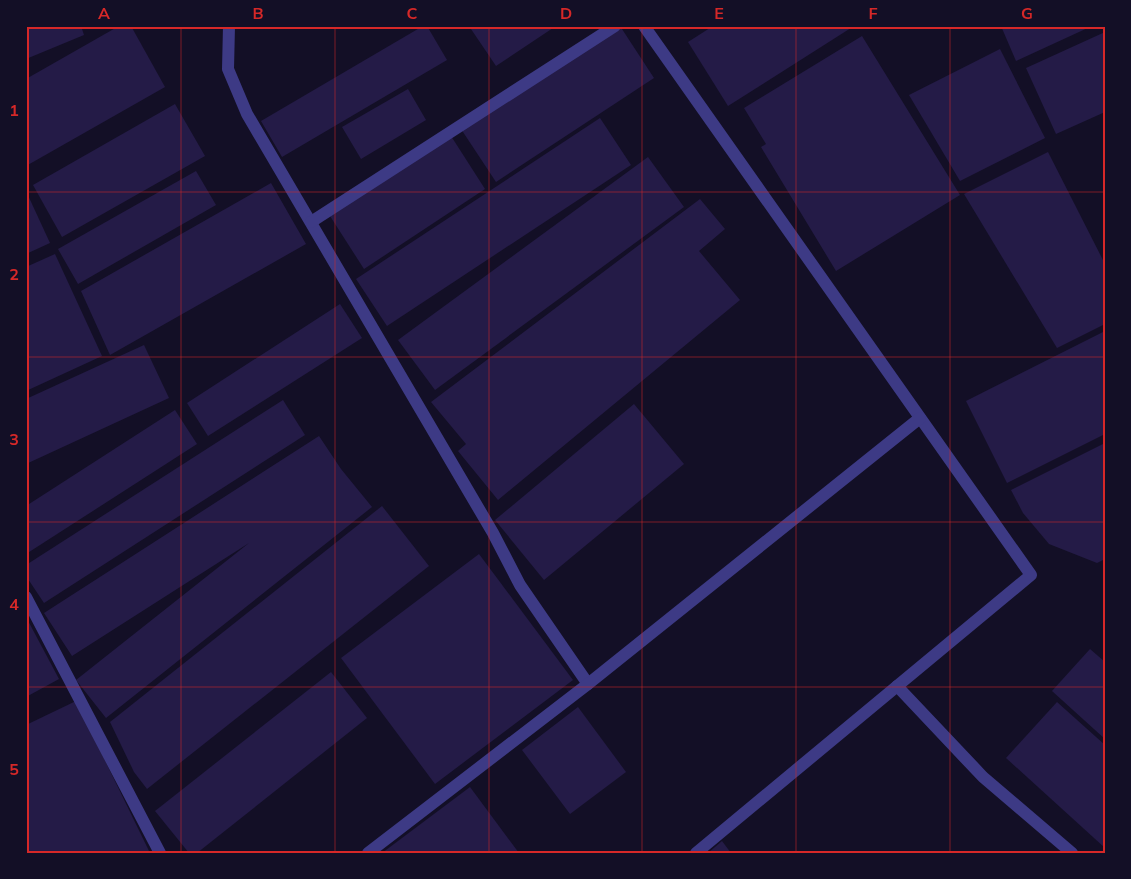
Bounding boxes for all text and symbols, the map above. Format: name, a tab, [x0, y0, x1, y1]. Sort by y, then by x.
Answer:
text: A	[98, 3, 110, 23]
text: B	[252, 3, 264, 23]
text: C	[407, 3, 418, 23]
text: D	[560, 3, 572, 23]
text: E	[714, 3, 724, 23]
text: F	[868, 3, 878, 23]
text: G	[1021, 3, 1033, 23]
text: 1	[9, 100, 19, 120]
text: 2	[9, 264, 19, 284]
text: 3	[9, 429, 19, 449]
text: 4	[9, 594, 19, 614]
text: 5	[9, 759, 19, 779]

